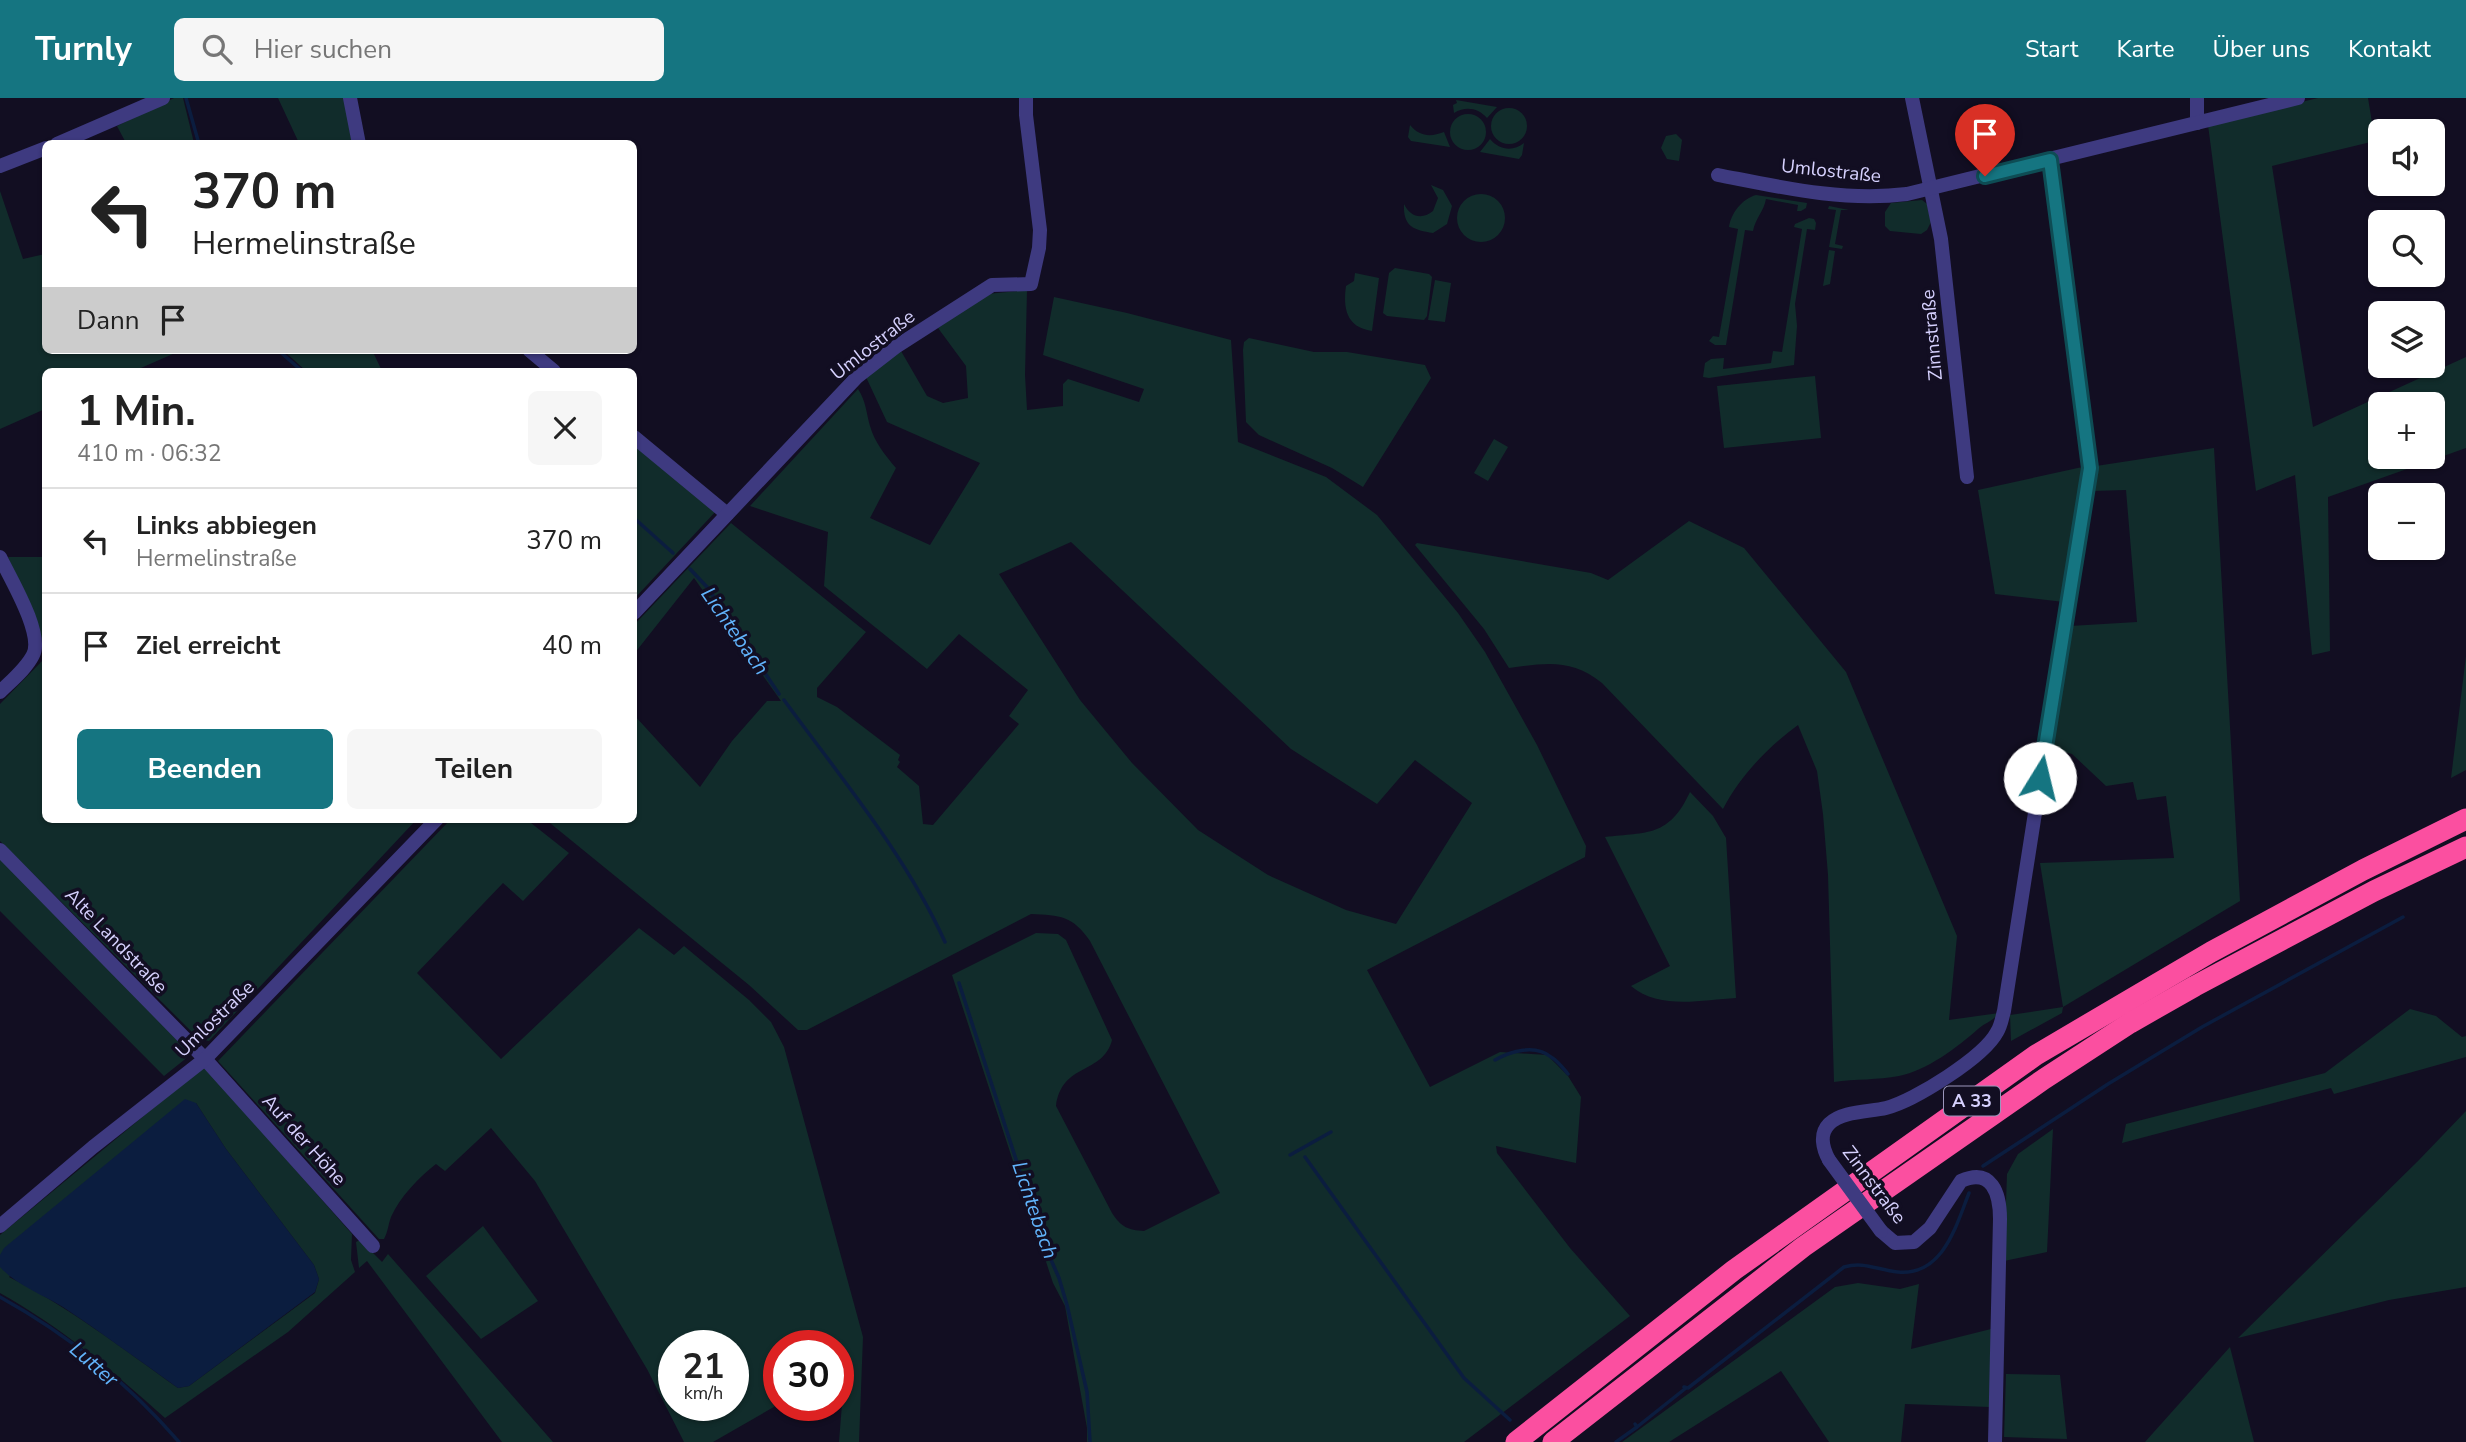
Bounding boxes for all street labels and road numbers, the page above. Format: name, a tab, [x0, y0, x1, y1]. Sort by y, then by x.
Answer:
street label: Umlostraße	[1780, 153, 1882, 189]
street label: Zinnstraße	[1915, 288, 1949, 382]
street label: Umlostraße	[825, 304, 921, 386]
street label: Alte Landstraße	[59, 883, 173, 999]
street label: Umlostraße	[170, 975, 260, 1063]
road number: A 33	[1944, 1086, 2000, 1116]
street label: Auf der Höhe	[256, 1089, 352, 1191]
street label: Zinnstraße	[1836, 1141, 1912, 1229]

